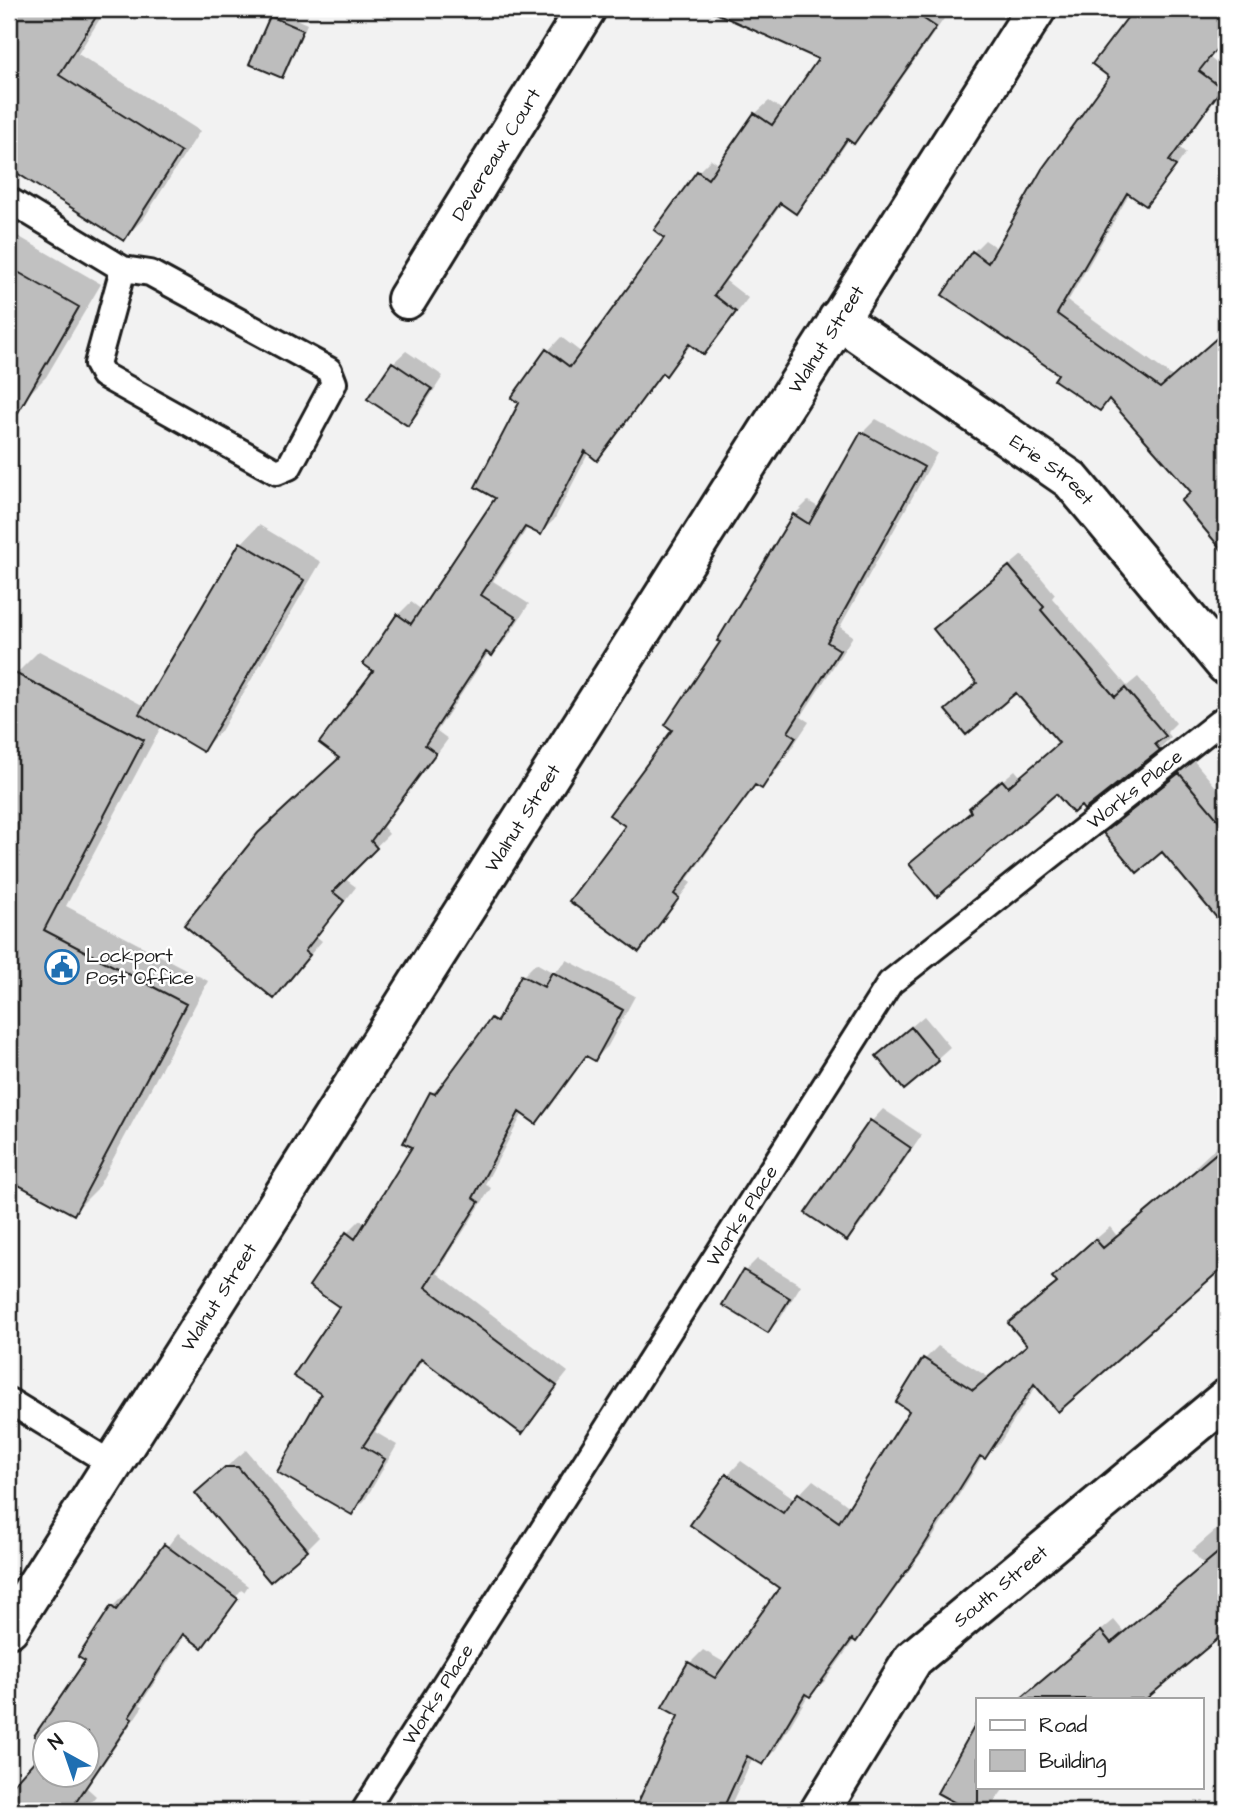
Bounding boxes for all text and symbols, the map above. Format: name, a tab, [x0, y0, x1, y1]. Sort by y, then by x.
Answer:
street label: Devereaux Court	[445, 83, 548, 226]
street label: Walnut Street	[782, 280, 871, 399]
street label: Erie Street	[1004, 428, 1100, 511]
street label: Works Place	[1081, 743, 1188, 836]
street label: Walnut Street	[478, 758, 567, 878]
place label: Lockport Post Office	[86, 943, 194, 992]
public building icon: Lockport Post Office	[43, 948, 81, 986]
street label: Works Place	[700, 1160, 784, 1272]
street label: Walnut Street	[174, 1237, 264, 1356]
street label: South Street	[947, 1539, 1054, 1634]
street label: Works Place	[396, 1639, 480, 1750]
legend	[976, 1698, 1204, 1788]
text: Road	[1039, 1711, 1087, 1740]
north arrow	[32, 1718, 102, 1788]
text: N	[43, 1728, 69, 1756]
text: Building	[1039, 1747, 1107, 1778]

